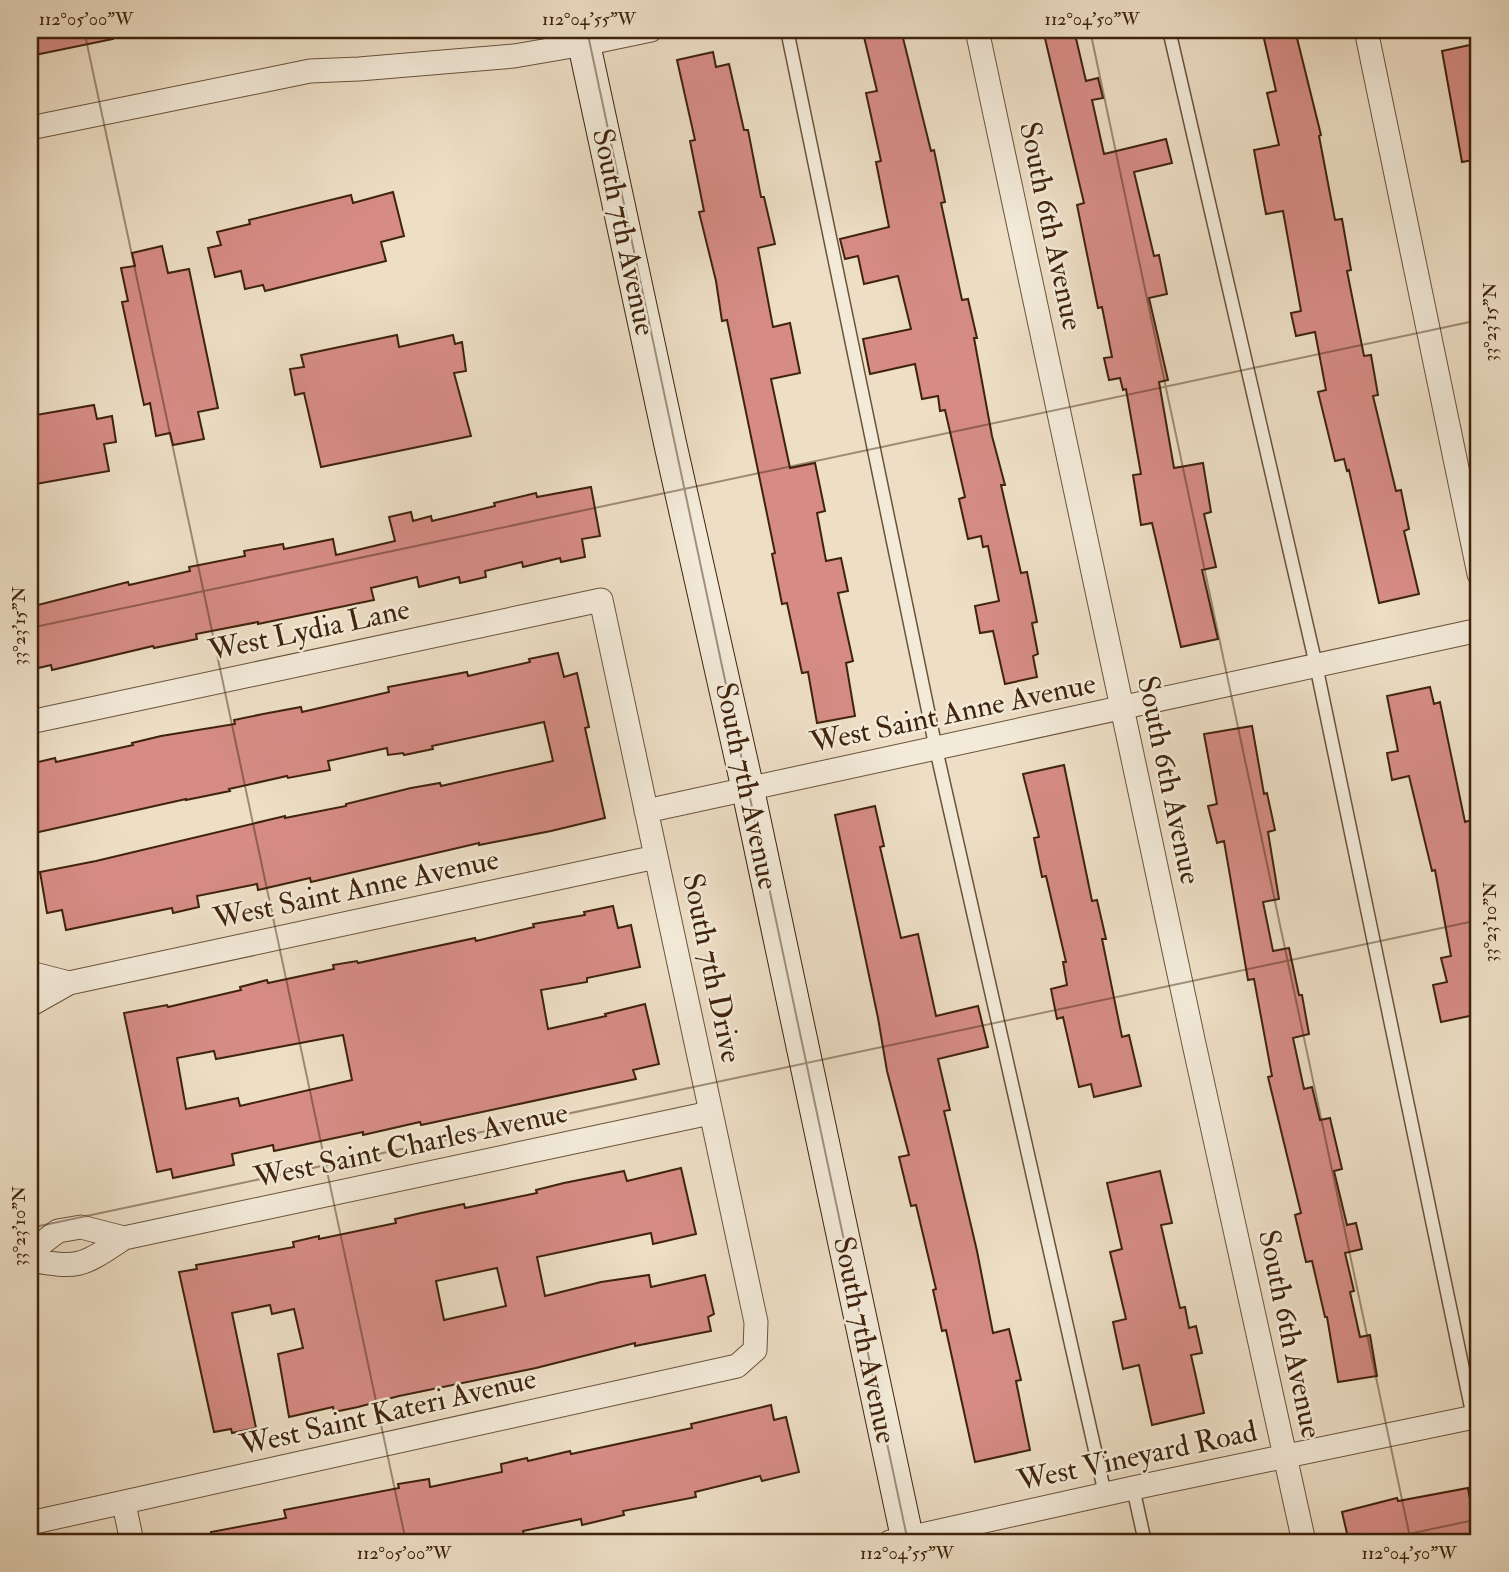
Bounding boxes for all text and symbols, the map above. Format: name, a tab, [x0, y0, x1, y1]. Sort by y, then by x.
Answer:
text: 112°05'00"W	[39, 8, 134, 31]
text: 112°04'55"W	[542, 8, 637, 31]
text: 112°04'50"W	[1045, 8, 1140, 31]
street label: South 6th Avenue	[1011, 118, 1091, 334]
street label: South 7th Avenue	[584, 125, 664, 339]
text: 33°23'15"N	[1479, 282, 1502, 362]
text: 33°23'15"N	[8, 586, 31, 666]
street label: West Lydia Lane	[204, 591, 413, 670]
street label: West Saint Anne Avenue	[806, 665, 1099, 762]
street label: South 6th Avenue	[1129, 672, 1209, 888]
street label: South 7th Avenue	[707, 679, 787, 893]
street label: West Saint Anne Avenue	[209, 841, 502, 938]
street label: South 7th Drive	[674, 870, 750, 1066]
text: 33°23'10"N	[1479, 882, 1502, 962]
street label: West Saint Charles Avenue	[250, 1094, 571, 1197]
text: 33°23'10"N	[8, 1186, 31, 1266]
street label: South 6th Avenue	[1250, 1226, 1330, 1442]
street label: South 7th Avenue	[825, 1233, 905, 1447]
street label: West Saint Kateri Avenue	[235, 1360, 540, 1464]
street label: West Vineyard Road	[1013, 1412, 1260, 1500]
text: 112°05'00"W	[357, 1542, 452, 1565]
text: 112°04'55"W	[860, 1542, 955, 1565]
text: 112°04'50"W	[1362, 1542, 1457, 1565]

